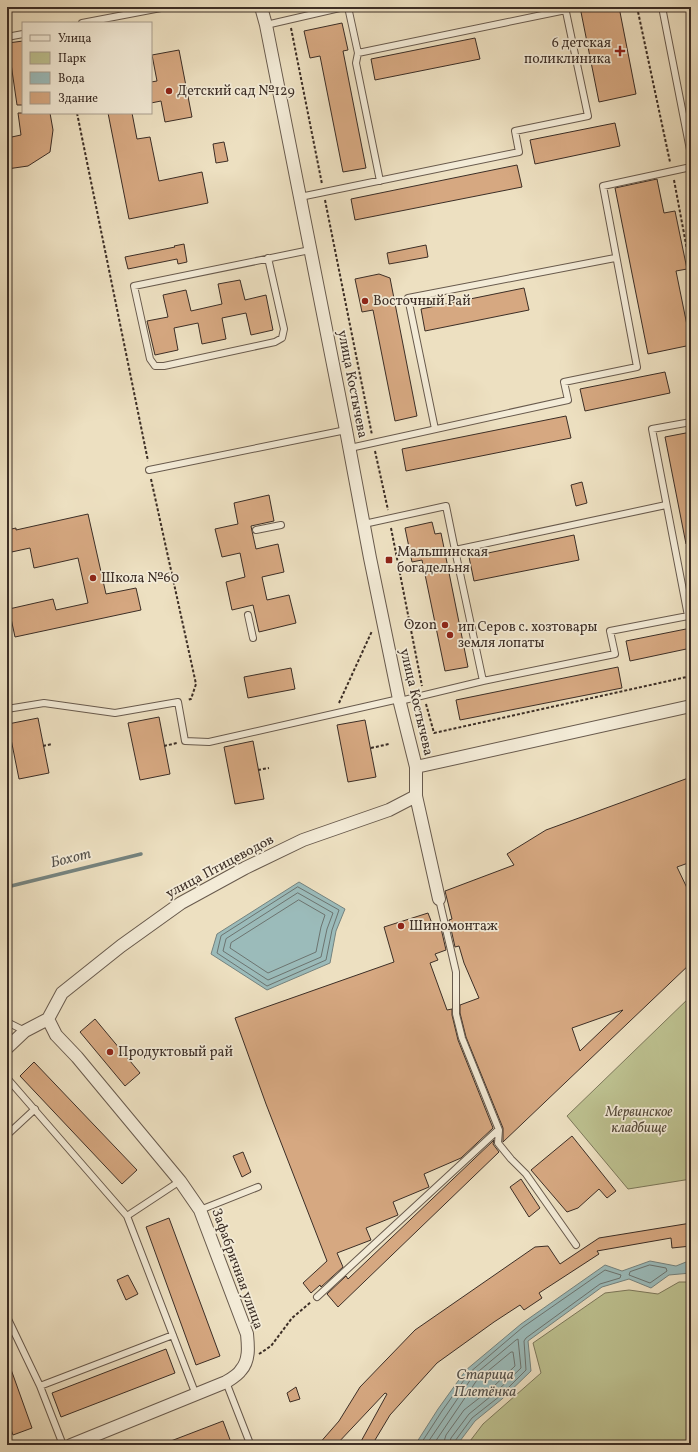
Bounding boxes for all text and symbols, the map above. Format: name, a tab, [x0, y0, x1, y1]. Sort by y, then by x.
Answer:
legend	[22, 22, 152, 114]
text: Улица	[58, 31, 91, 47]
place label: 6 детская поликлиника	[524, 34, 611, 69]
marker: 6 детская поликлиника	[614, 45, 626, 57]
text: Парк	[58, 51, 86, 67]
text: Вода	[58, 71, 85, 87]
place label: Детский сад №129	[177, 82, 295, 101]
marker: Детский сад №129	[164, 86, 174, 96]
text: Здание	[58, 91, 98, 107]
place label: Восточный Рай	[373, 292, 471, 311]
marker: Восточный Рай	[360, 296, 370, 306]
street label: улица Костычева	[332, 328, 372, 440]
place label: Мальшинская богадельня	[397, 543, 488, 578]
marker: Мальшинская богадельня	[384, 555, 394, 565]
place label: Школа №60	[101, 569, 179, 588]
marker: Школа №60	[88, 573, 98, 583]
place label: Ozon	[404, 616, 437, 635]
place label: ип Серов с. хозтовары земля лопаты	[458, 618, 597, 653]
marker: Ozon	[440, 620, 450, 630]
marker: ип Серов с. хозтовары земля лопаты	[445, 630, 455, 640]
street label: улица Костычева	[394, 646, 438, 758]
street label: улица Птицеводов	[163, 831, 277, 903]
water label: Бохот	[49, 844, 94, 874]
place label: Шиномонтаж	[409, 917, 498, 936]
marker: Шиномонтаж	[396, 921, 406, 931]
place label: Продуктовый рай	[118, 1043, 233, 1062]
marker: Продуктовый рай	[105, 1047, 115, 1057]
park label: Мервинское кладбище	[605, 1103, 672, 1138]
street label: Зафабричная улица	[206, 1206, 268, 1332]
water label: Старица Плетёнка	[454, 1365, 516, 1403]

